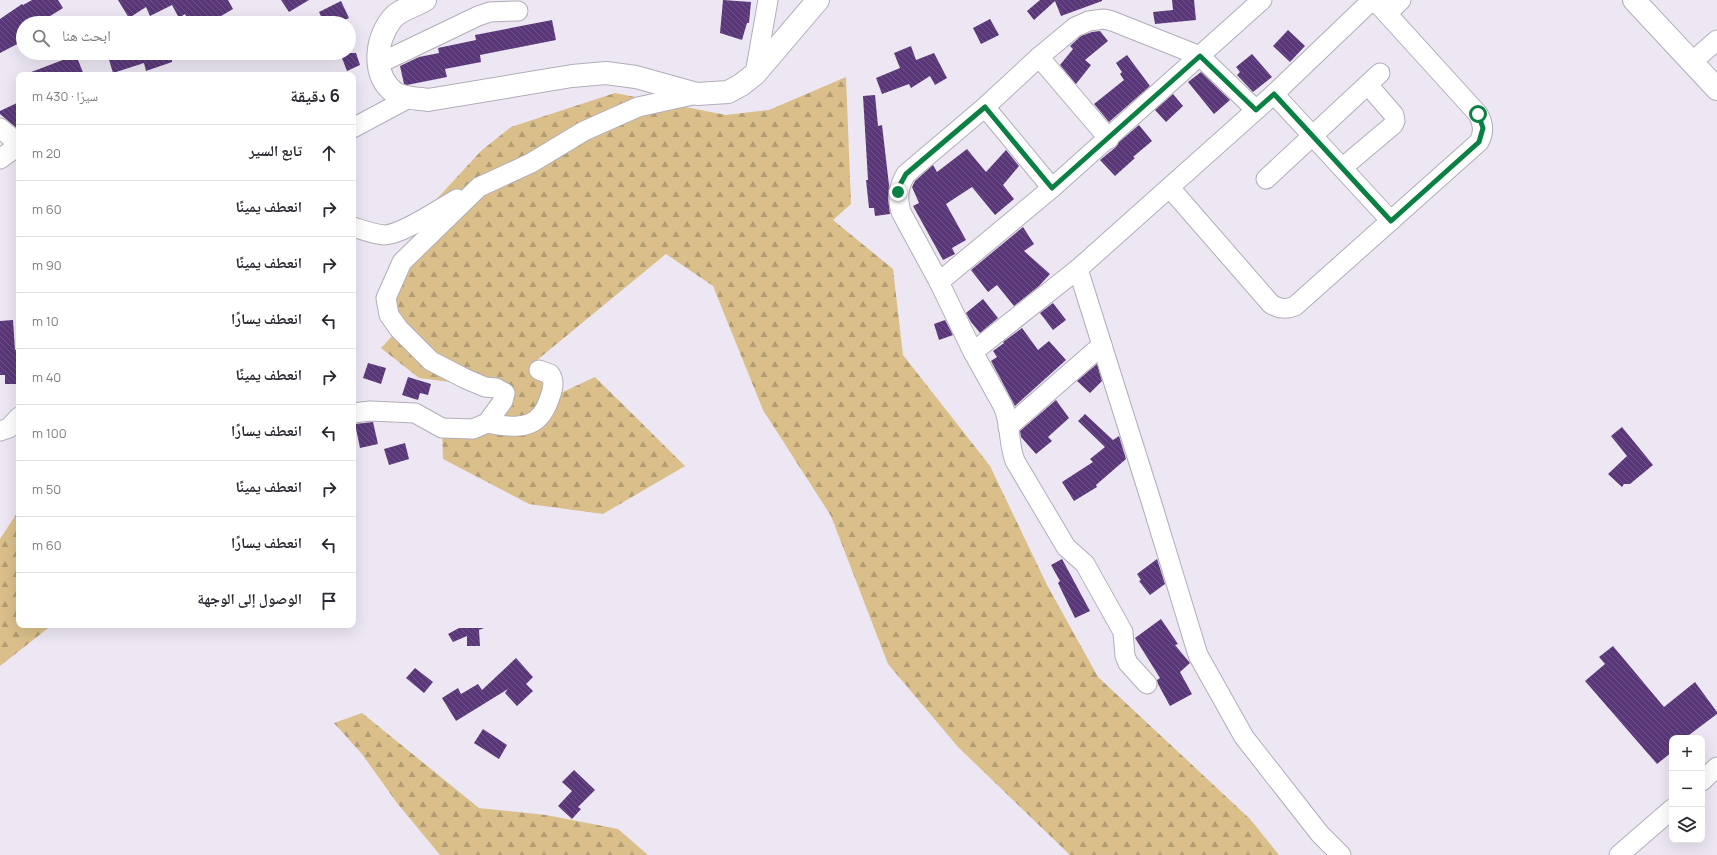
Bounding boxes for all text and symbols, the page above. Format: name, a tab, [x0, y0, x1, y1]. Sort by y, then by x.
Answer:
search box	[16, 16, 356, 60]
text: ابحث هنا	[62, 25, 111, 46]
icon: search	[30, 27, 52, 49]
text: 6 دقيقة	[290, 84, 340, 107]
text: سيرًا · 430 m	[32, 87, 98, 105]
route start	[1469, 105, 1487, 123]
text: تابع السير	[249, 140, 302, 161]
icon: ahead	[318, 142, 340, 164]
text: 20 m	[32, 144, 61, 162]
route end	[889, 183, 907, 201]
text: انعطف يمينًا	[235, 196, 302, 217]
icon: right	[318, 198, 340, 220]
text: 60 m	[32, 200, 62, 218]
text: انعطف يمينًا	[235, 252, 302, 273]
icon: right	[318, 254, 340, 276]
text: 90 m	[32, 256, 62, 274]
text: انعطف يسارًا	[231, 308, 302, 329]
icon: left	[318, 310, 340, 332]
text: 10 m	[32, 312, 59, 330]
text: انعطف يمينًا	[235, 364, 302, 385]
icon: right	[318, 366, 340, 388]
text: 40 m	[32, 368, 61, 386]
text: انعطف يسارًا	[231, 420, 302, 441]
icon: left	[318, 422, 340, 444]
text: 100 m	[32, 424, 67, 442]
text: انعطف يمينًا	[235, 476, 302, 497]
icon: right	[318, 478, 340, 500]
text: 50 m	[32, 480, 61, 498]
text: انعطف يسارًا	[231, 532, 302, 553]
icon: left	[318, 534, 340, 556]
text: 60 m	[32, 536, 62, 554]
text: الوصول إلى الوجهة	[197, 588, 302, 609]
icon: arrive	[318, 590, 340, 612]
map controls	[1669, 735, 1705, 843]
button: +	[1669, 735, 1705, 771]
button: −	[1669, 771, 1705, 807]
button: layers	[1669, 807, 1705, 843]

